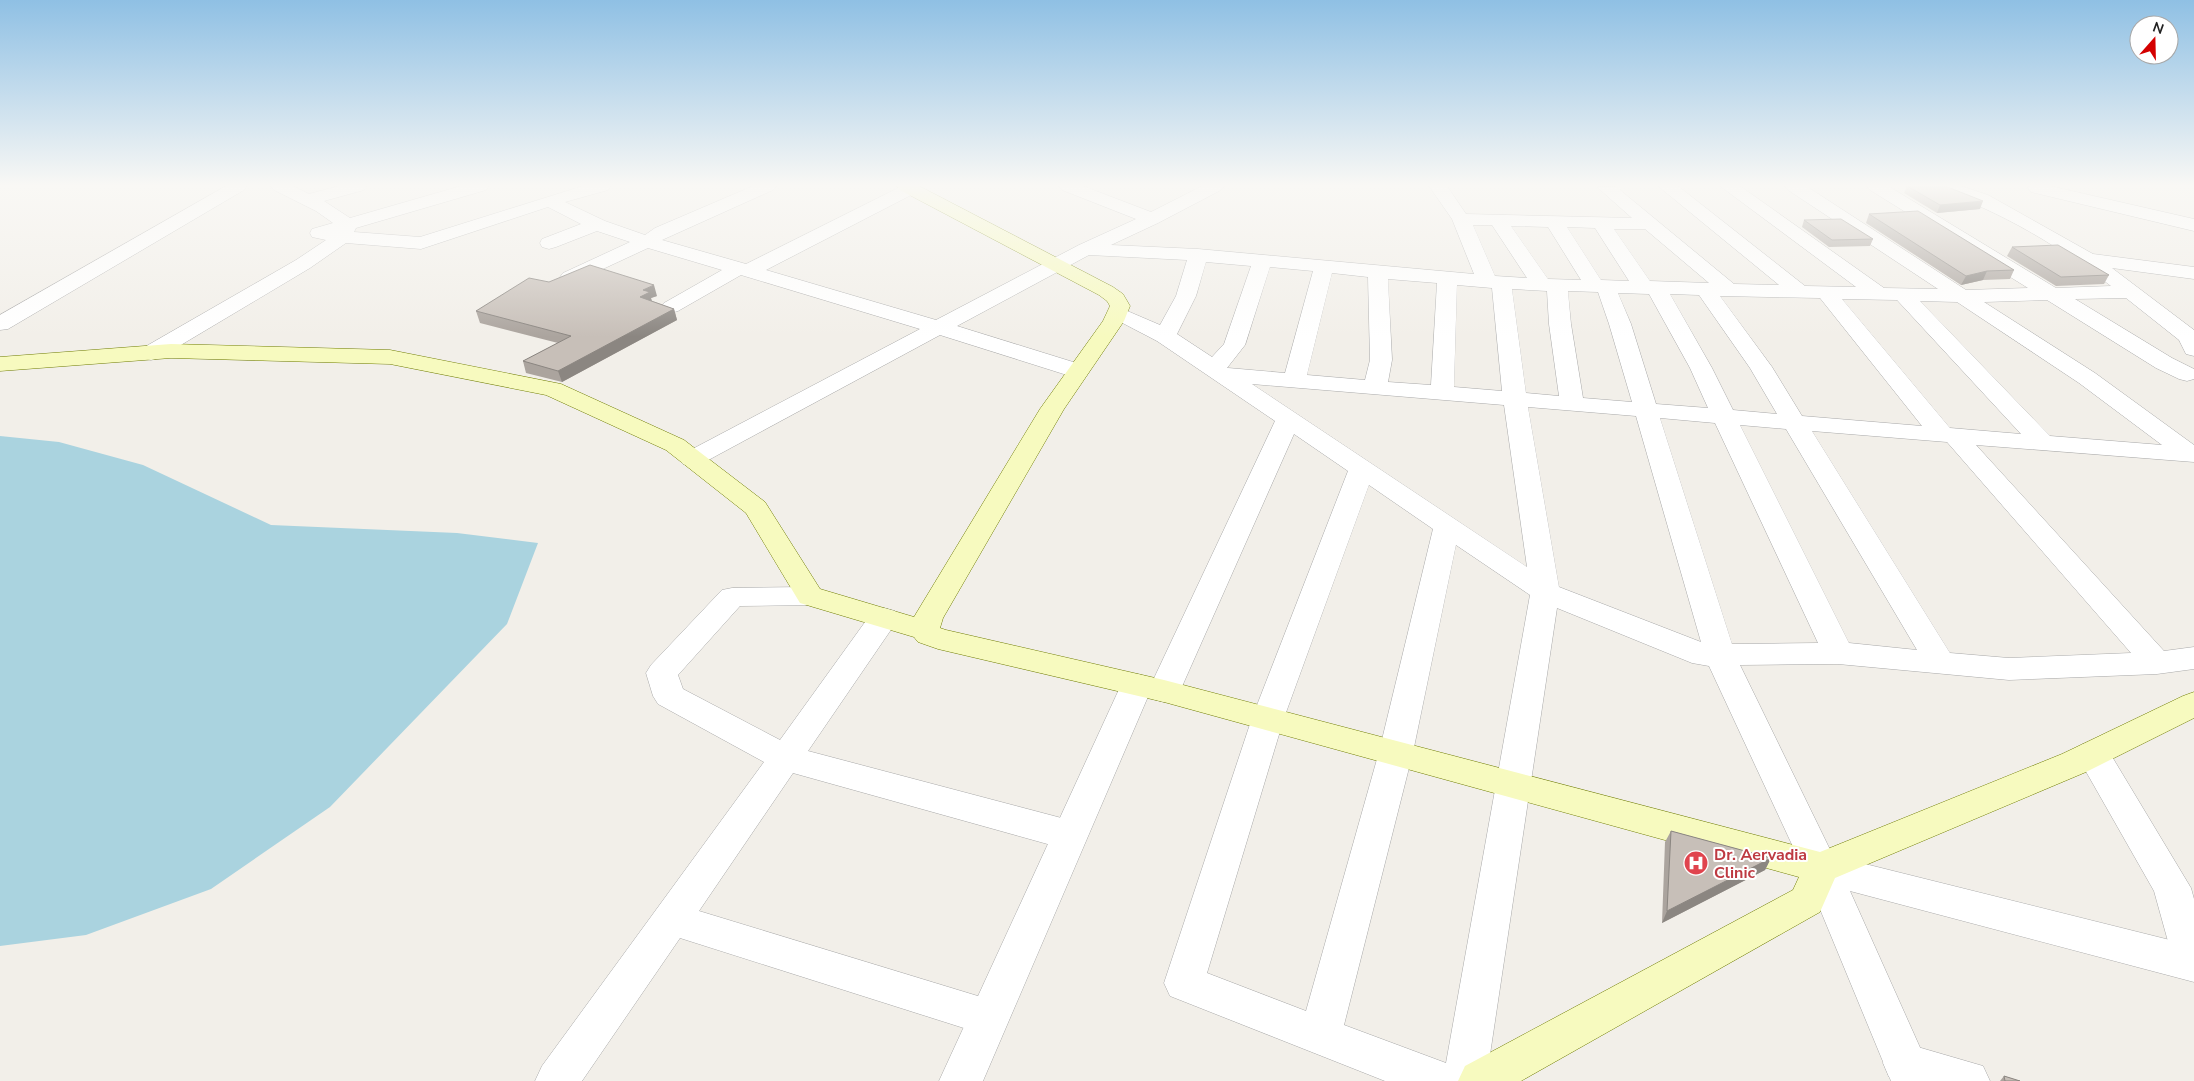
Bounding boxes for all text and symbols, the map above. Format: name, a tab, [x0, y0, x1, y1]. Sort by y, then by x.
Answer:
north arrow	[2129, 15, 2179, 65]
text: N	[2150, 18, 2166, 39]
place label: Dr. Aervadia Clinic	[1714, 844, 1807, 884]
hospital icon: Dr. Aervadia Clinic	[1683, 850, 1709, 876]

